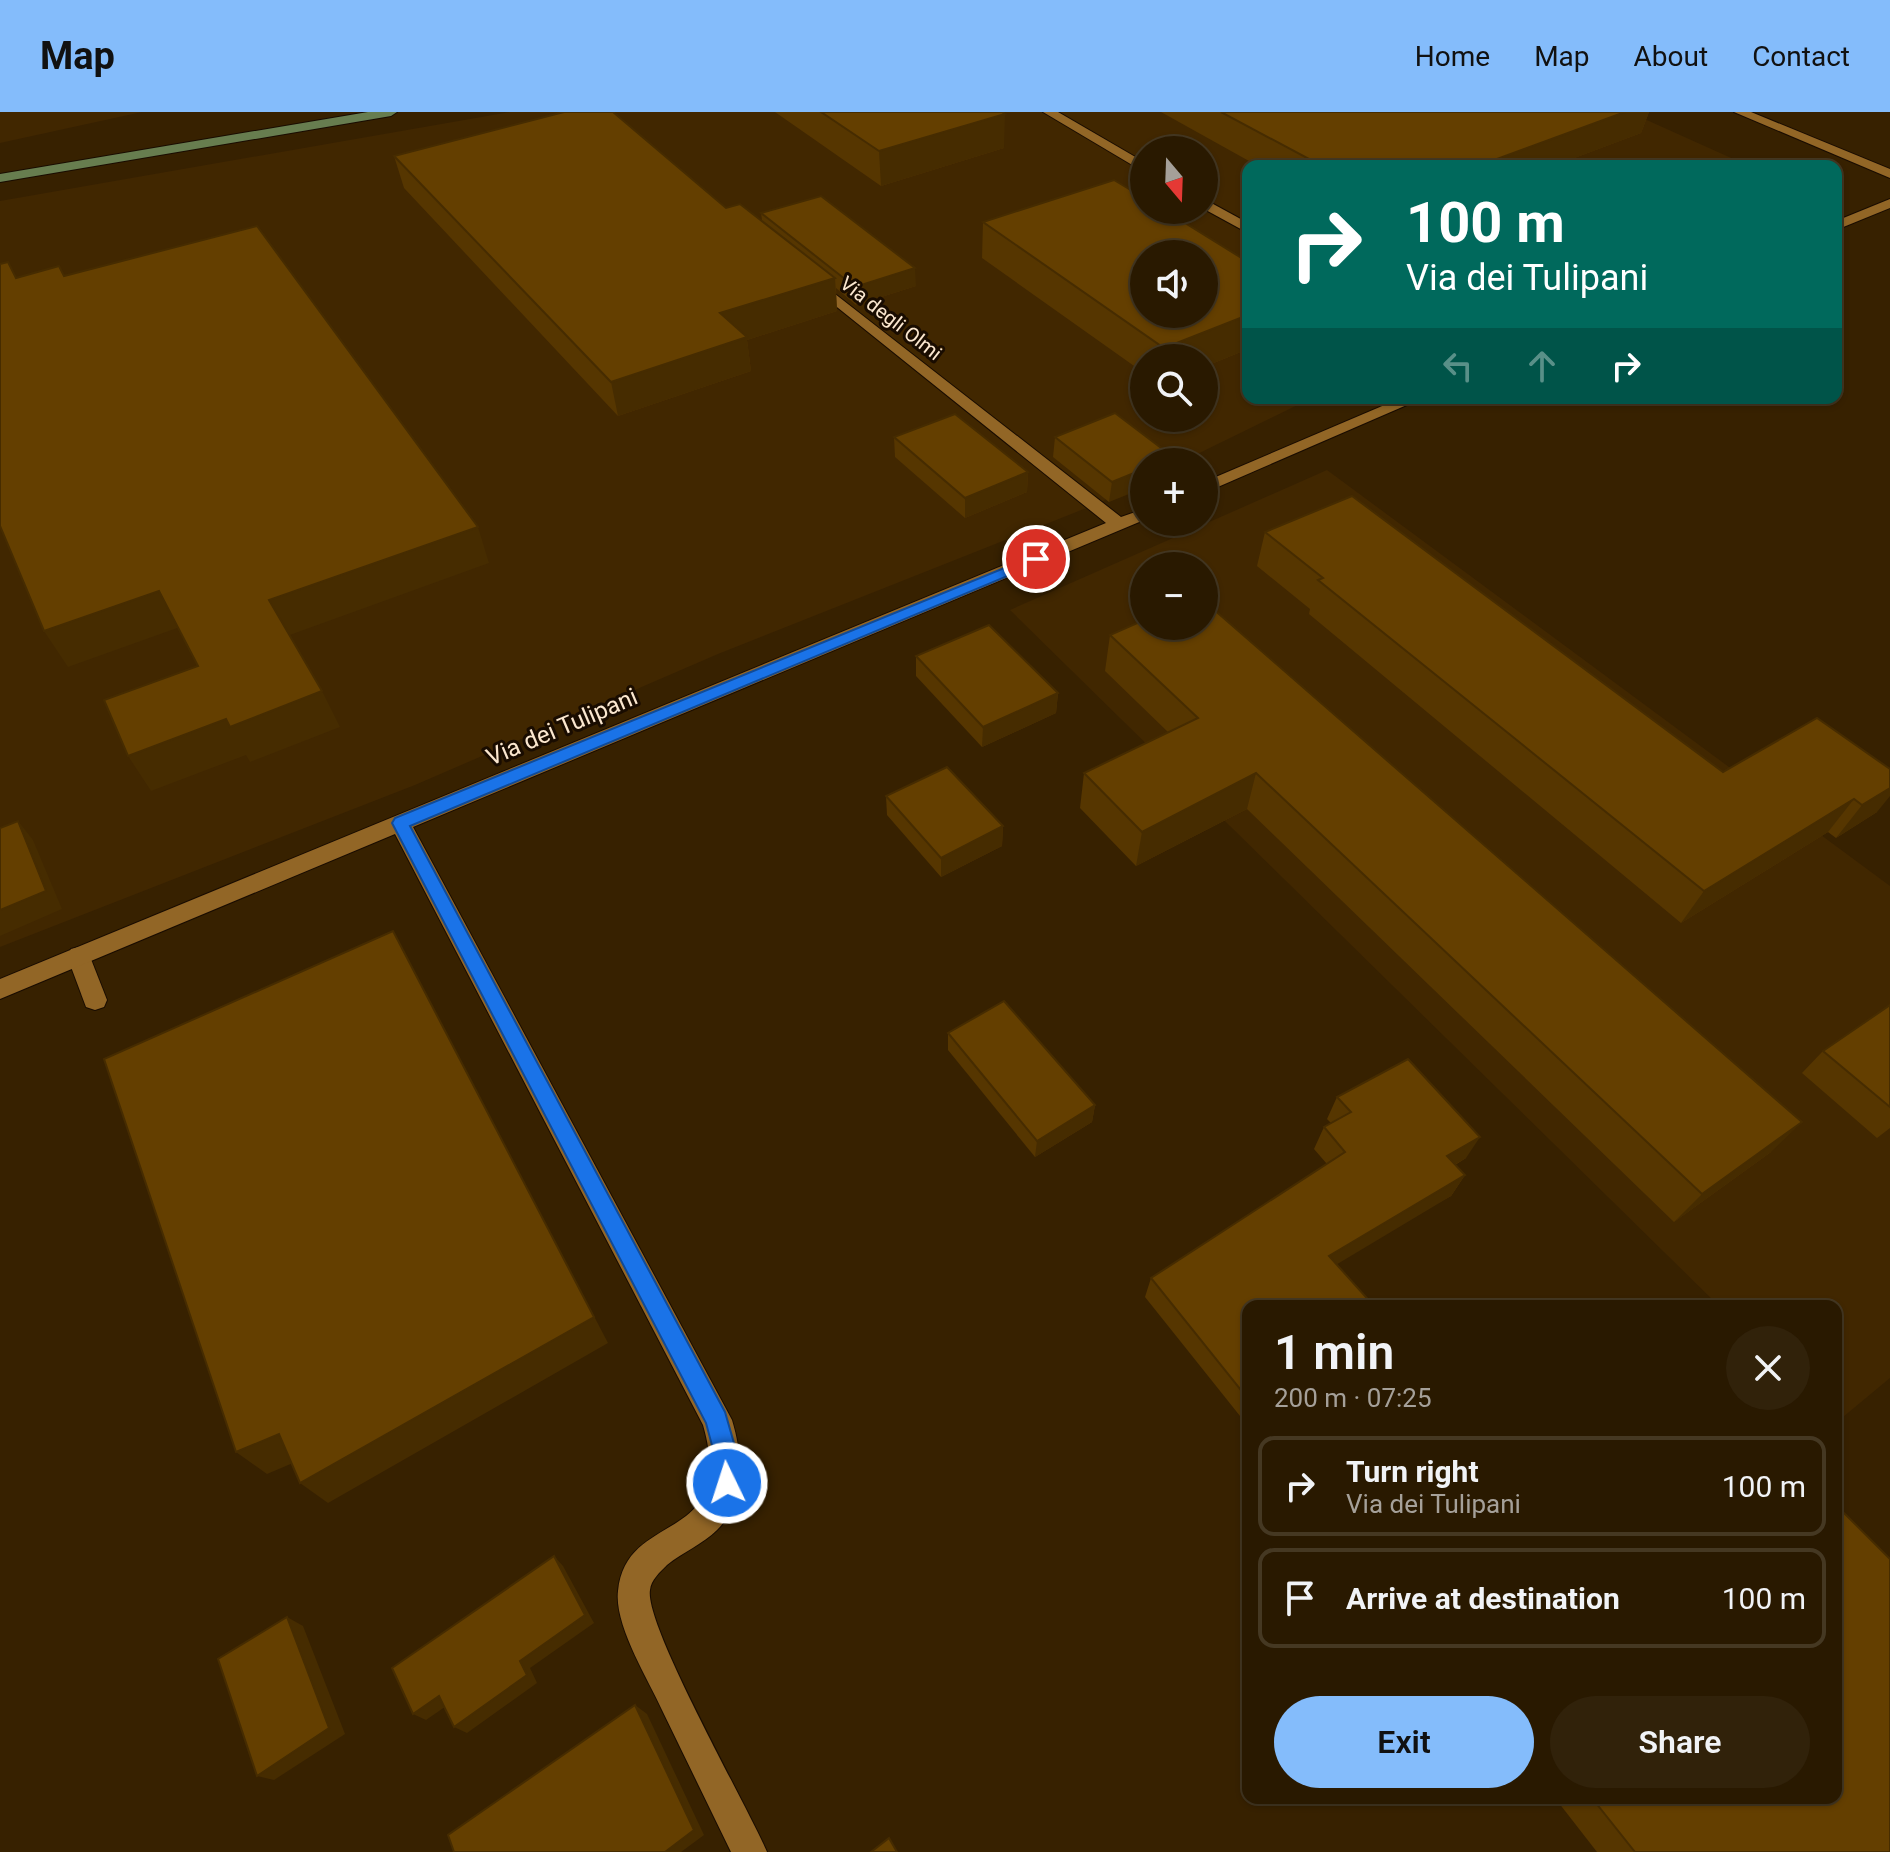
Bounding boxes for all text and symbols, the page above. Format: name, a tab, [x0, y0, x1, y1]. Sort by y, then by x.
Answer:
text: Map	[40, 34, 115, 78]
text: Home	[1415, 40, 1490, 73]
text: Map	[1534, 40, 1590, 73]
text: About	[1634, 40, 1708, 73]
text: Contact	[1752, 40, 1850, 73]
north arrow	[1130, 136, 1218, 224]
map controls	[1130, 136, 1218, 640]
text: 100 m	[1406, 190, 1565, 256]
icon: right	[1274, 192, 1378, 296]
button: sound	[1130, 240, 1218, 328]
text: Via dei Tulipani	[1406, 257, 1648, 299]
street label: Via degli Olmi	[835, 271, 947, 365]
button: search	[1130, 344, 1218, 432]
icon: left	[1436, 344, 1480, 388]
icon: ahead	[1520, 344, 1564, 388]
icon: right	[1604, 344, 1648, 388]
button: +	[1130, 448, 1218, 536]
pin	[1002, 525, 1070, 593]
icon: arrive	[1014, 537, 1058, 581]
button: −	[1130, 552, 1218, 640]
street label: Via dei Tulipani	[482, 683, 642, 771]
text: 1 min	[1274, 1324, 1394, 1381]
button: close	[1726, 1326, 1810, 1410]
text: 200 m · 07:25	[1274, 1383, 1432, 1413]
position arrow	[685, 1441, 769, 1525]
text: Turn right	[1346, 1454, 1479, 1489]
icon: right	[1278, 1464, 1322, 1508]
text: 100 m	[1722, 1469, 1806, 1504]
text: Via dei Tulipani	[1346, 1489, 1521, 1519]
icon: arrive	[1278, 1576, 1322, 1620]
text: Arrive at destination	[1346, 1581, 1620, 1616]
text: 100 m	[1722, 1581, 1806, 1616]
button: Exit	[1274, 1696, 1534, 1788]
button: Share	[1550, 1696, 1810, 1788]

